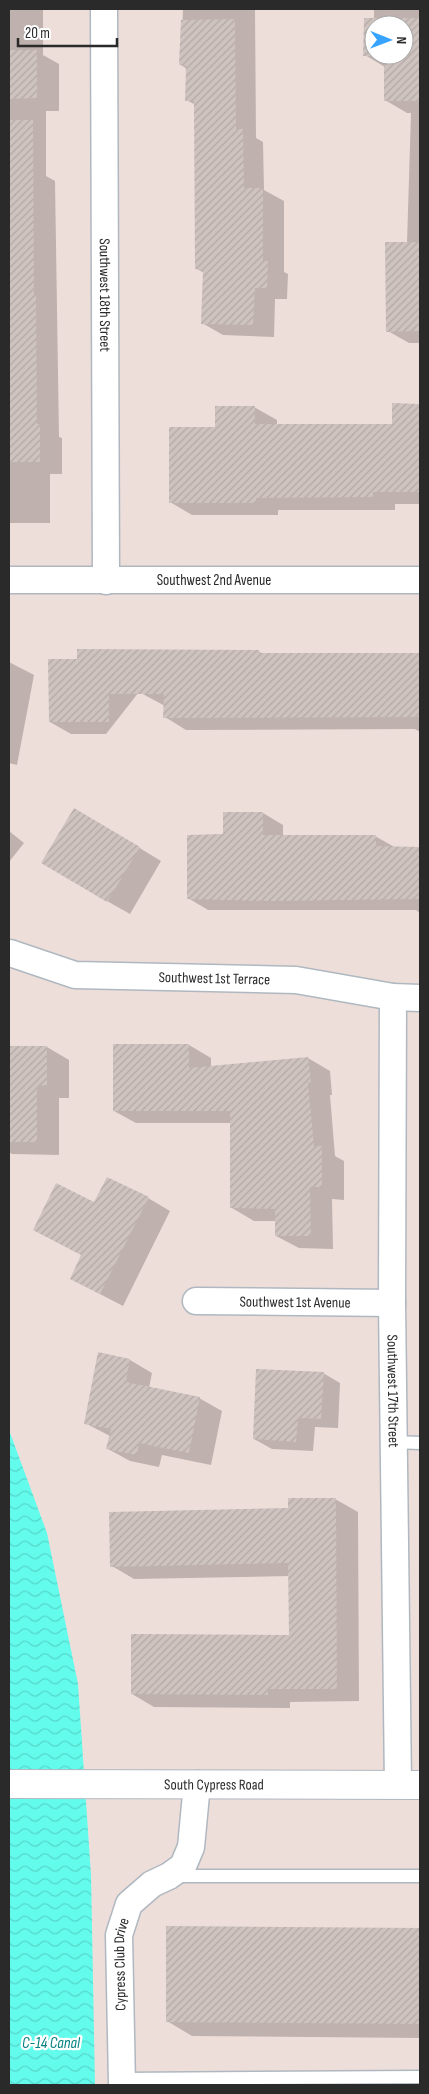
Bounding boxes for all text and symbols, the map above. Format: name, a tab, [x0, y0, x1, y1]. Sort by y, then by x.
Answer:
scale bar	[18, 15, 116, 47]
north arrow	[364, 15, 414, 65]
text: 20 m	[25, 24, 50, 43]
text: N	[393, 36, 410, 44]
street label: Southwest 18th Street	[95, 238, 114, 352]
street label: Southwest 2nd Avenue	[157, 571, 271, 590]
street label: Southwest 1st Terrace	[158, 968, 270, 989]
street label: Southwest 1st Avenue	[239, 1292, 351, 1313]
street label: Southwest 17th Street	[382, 1334, 403, 1448]
street label: South Cypress Road	[164, 1775, 264, 1795]
street label: Cypress Club Drive	[110, 1915, 134, 2011]
water label: C-14 Canal	[22, 2034, 81, 2053]

